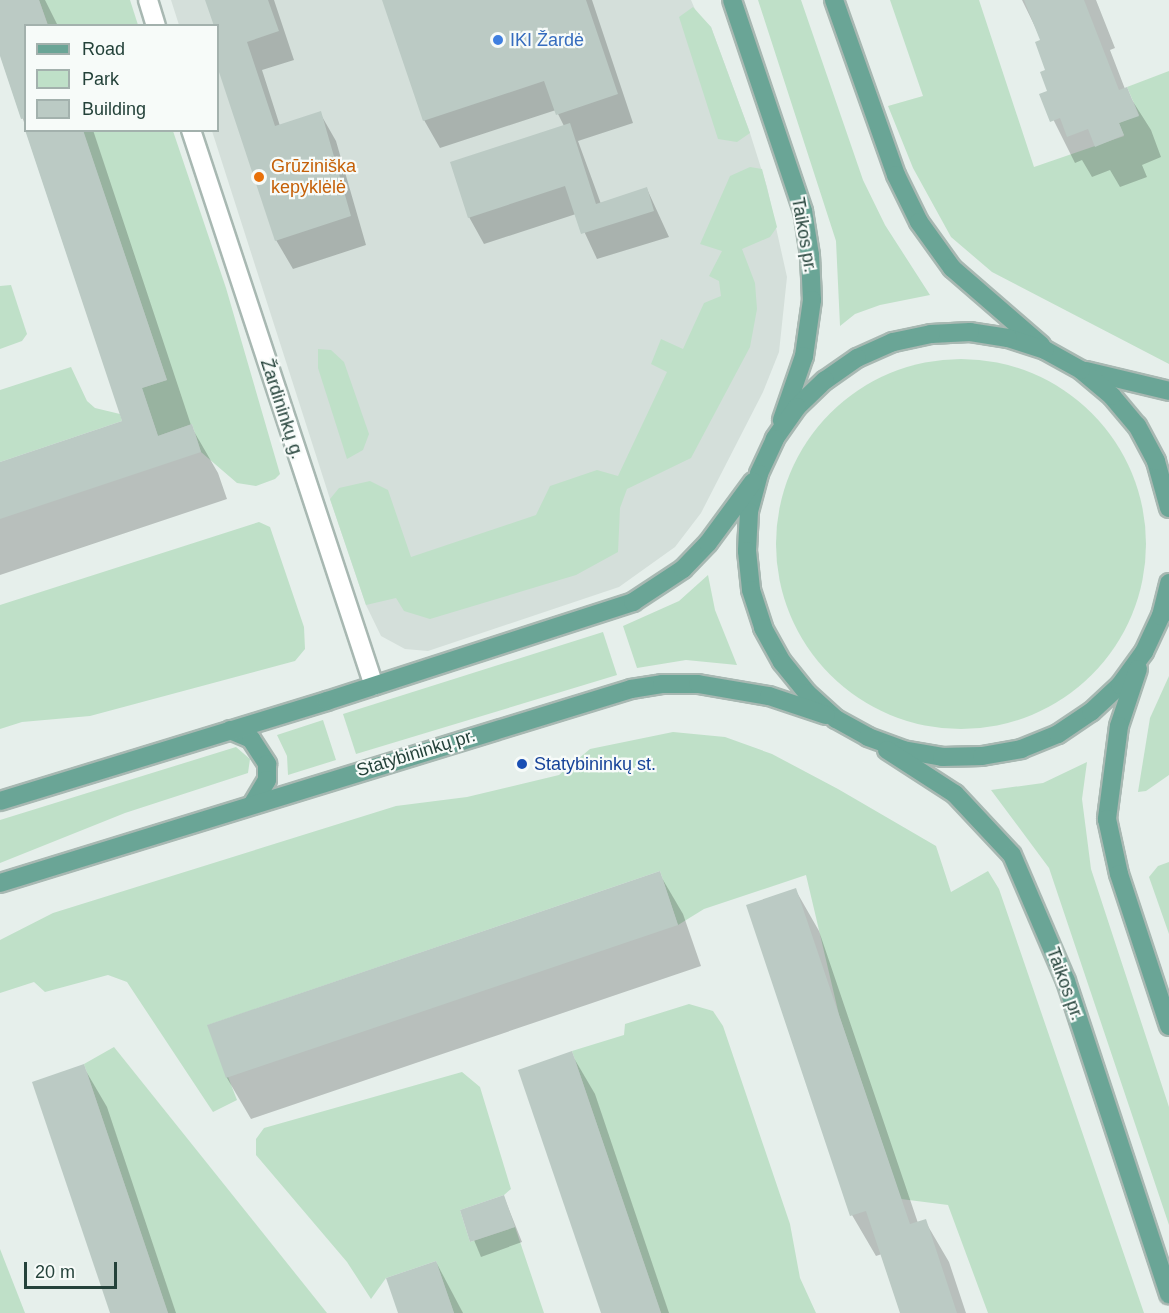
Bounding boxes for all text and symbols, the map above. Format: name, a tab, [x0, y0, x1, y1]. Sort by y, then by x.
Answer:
legend	[24, 24, 219, 132]
place label: IKI Žardė	[510, 29, 584, 51]
marker: IKI Žardė	[491, 33, 505, 47]
text: Road	[82, 39, 125, 59]
text: Park	[82, 69, 119, 89]
text: Building	[82, 99, 146, 119]
place label: Grūziniška kepyklėlė	[271, 156, 356, 198]
marker: Grūziniška kepyklėlė	[252, 170, 266, 184]
street label: Taikos pr.	[787, 196, 821, 274]
street label: Žardininkų g.	[256, 356, 308, 462]
street label: Statybininkų pr.	[354, 725, 478, 781]
place label: Statybininkų st.	[534, 753, 656, 775]
marker: Statybininkų st.	[515, 757, 529, 771]
street label: Taikos pr.	[1042, 945, 1088, 1023]
scale bar	[27, 1250, 120, 1288]
text: 20 m	[35, 1262, 75, 1282]

